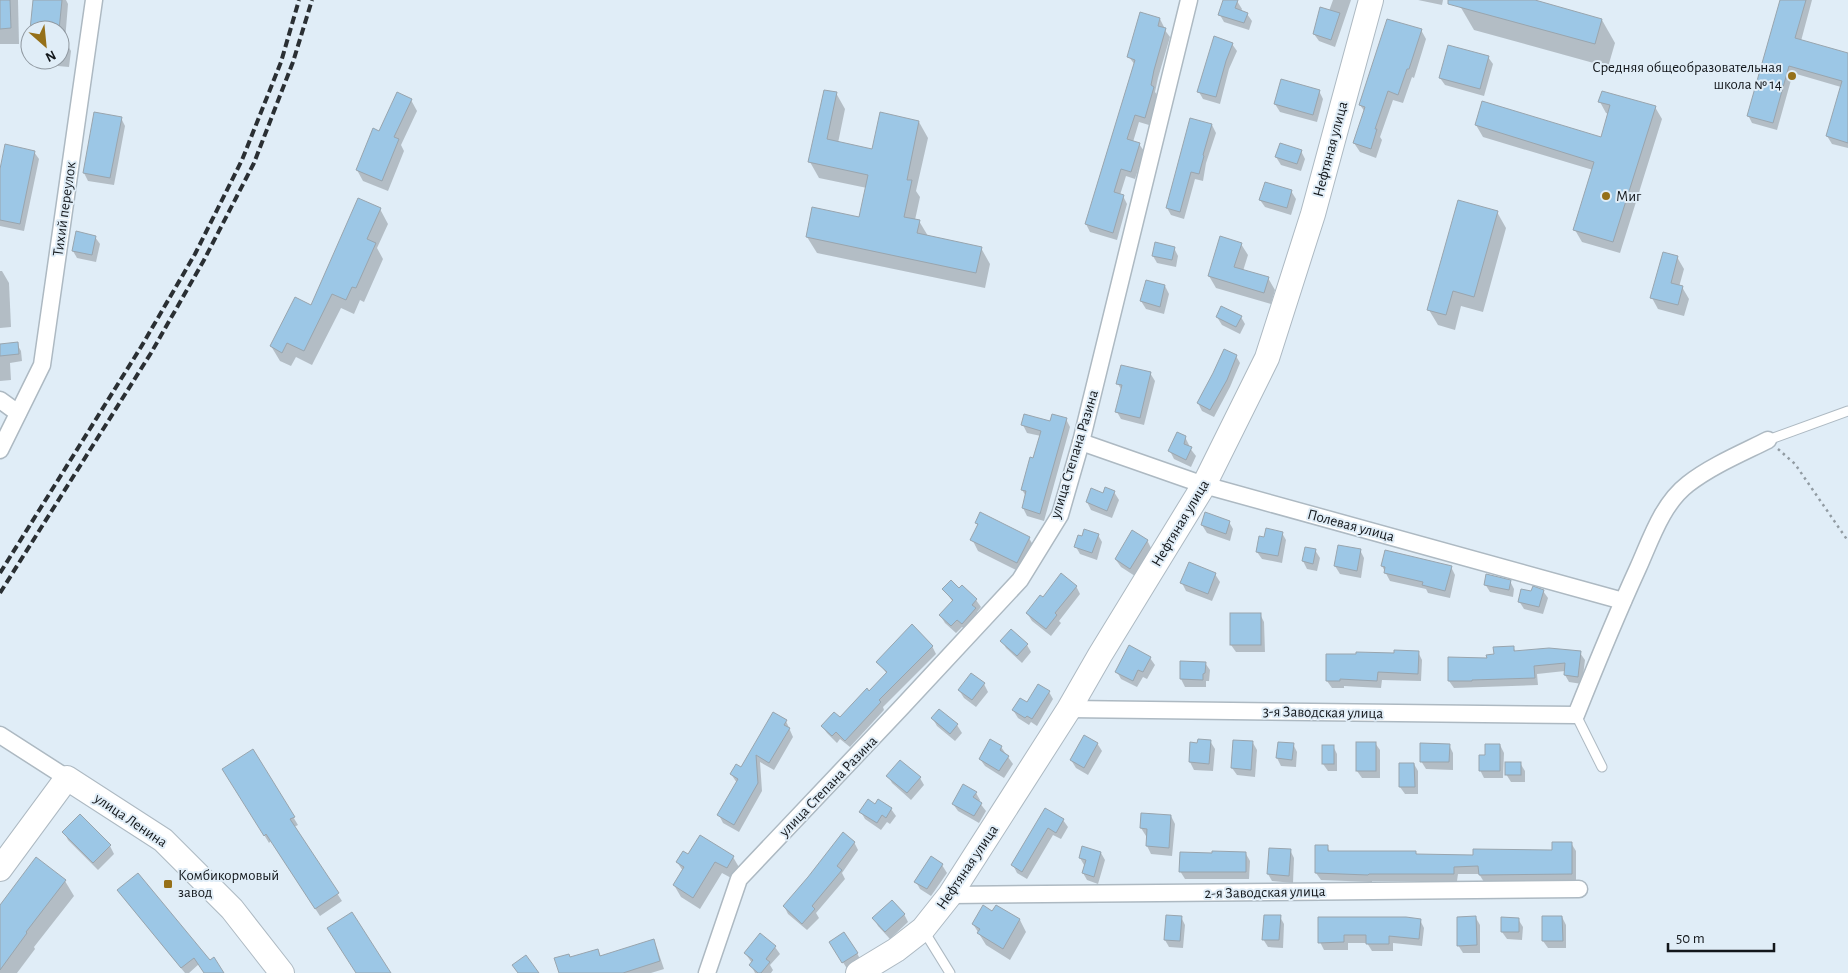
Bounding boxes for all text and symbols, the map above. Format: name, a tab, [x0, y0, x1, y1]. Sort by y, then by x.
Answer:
north arrow	[20, 20, 70, 70]
text: N	[43, 47, 58, 64]
place label: Средняя общеобразовательная школа № 14	[1592, 60, 1782, 92]
marker: Средняя общеобразовательная школа № 14	[1786, 70, 1798, 82]
street label: Нефтяная улица	[1311, 100, 1350, 198]
street label: Тихий переулок	[50, 161, 79, 257]
place label: Миг	[1616, 189, 1642, 204]
marker: Миг	[1600, 190, 1612, 202]
street label: улица Степана Разина	[1048, 388, 1101, 521]
street label: Нефтяная улица	[1149, 477, 1212, 569]
street label: Полевая улица	[1306, 507, 1396, 544]
street label: 3-я Заводская улица	[1263, 704, 1384, 721]
street label: улица Степана Разина	[776, 733, 880, 840]
street label: улица Ленина	[91, 790, 170, 850]
street label: Нефтяная улица	[934, 822, 1001, 912]
place label: Комбикормовый завод	[178, 868, 279, 900]
marker: Комбикормовый завод	[162, 878, 174, 890]
street label: 2-я Заводская улица	[1204, 884, 1326, 901]
scale bar	[1668, 920, 1774, 952]
text: 50 m	[1676, 931, 1705, 946]

